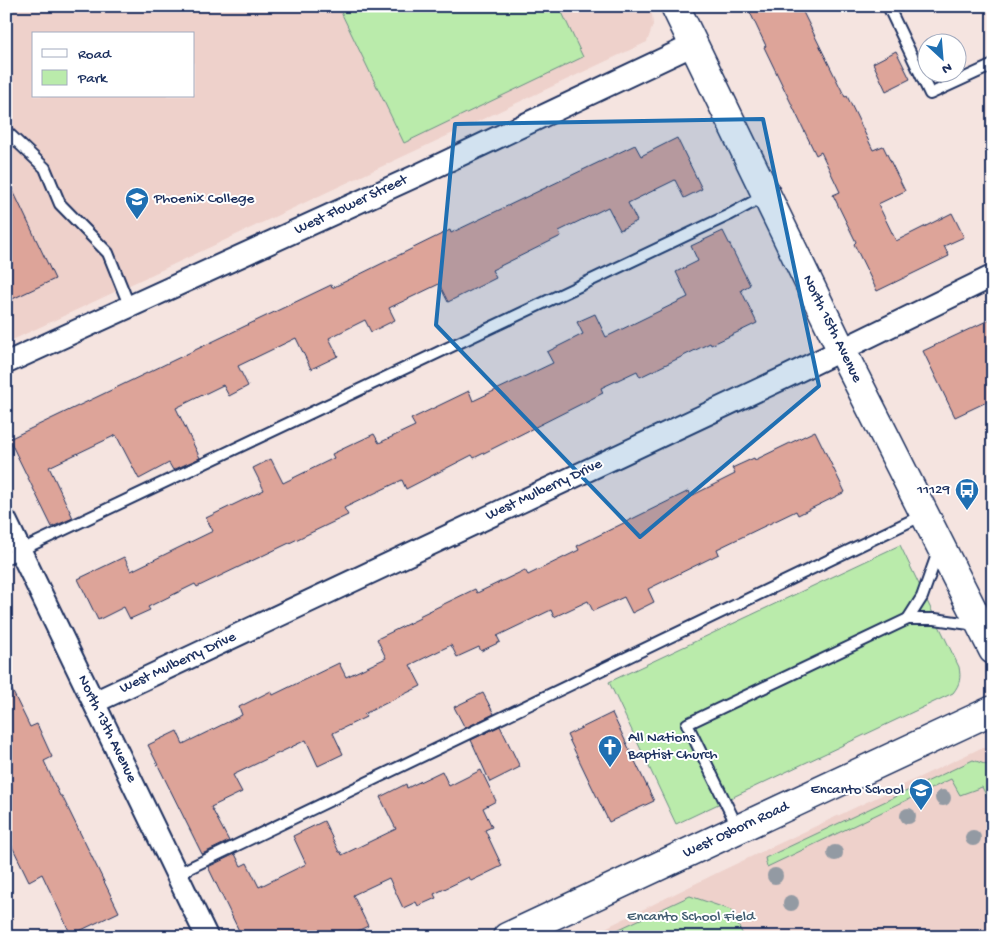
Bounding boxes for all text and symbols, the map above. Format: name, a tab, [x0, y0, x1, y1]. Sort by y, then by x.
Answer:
legend	[32, 32, 195, 98]
north arrow	[916, 32, 966, 82]
text: Road	[78, 46, 112, 64]
text: N	[939, 58, 954, 77]
text: Park	[77, 70, 108, 88]
street label: West Flower Street	[292, 170, 412, 239]
school or university icon: Phoenix College	[124, 186, 150, 220]
place label: Phoenix College	[153, 190, 254, 208]
street label: North 15th Avenue	[798, 272, 866, 386]
street label: West Mulberry Drive	[483, 455, 605, 525]
bus stop icon: 11129	[954, 477, 980, 511]
place label: 11129	[916, 481, 950, 499]
street label: West Mulberry Drive	[117, 628, 239, 698]
street label: North 13th Avenue	[73, 672, 141, 786]
place label: All Nations Baptist Church	[627, 729, 718, 764]
church icon: All Nations Baptist Church	[597, 734, 623, 768]
school or university icon: Encanto School	[908, 777, 934, 811]
place label: Encanto School	[811, 781, 904, 799]
street label: West Osborn Road	[680, 797, 793, 862]
park label: Encanto School Field	[627, 908, 756, 926]

